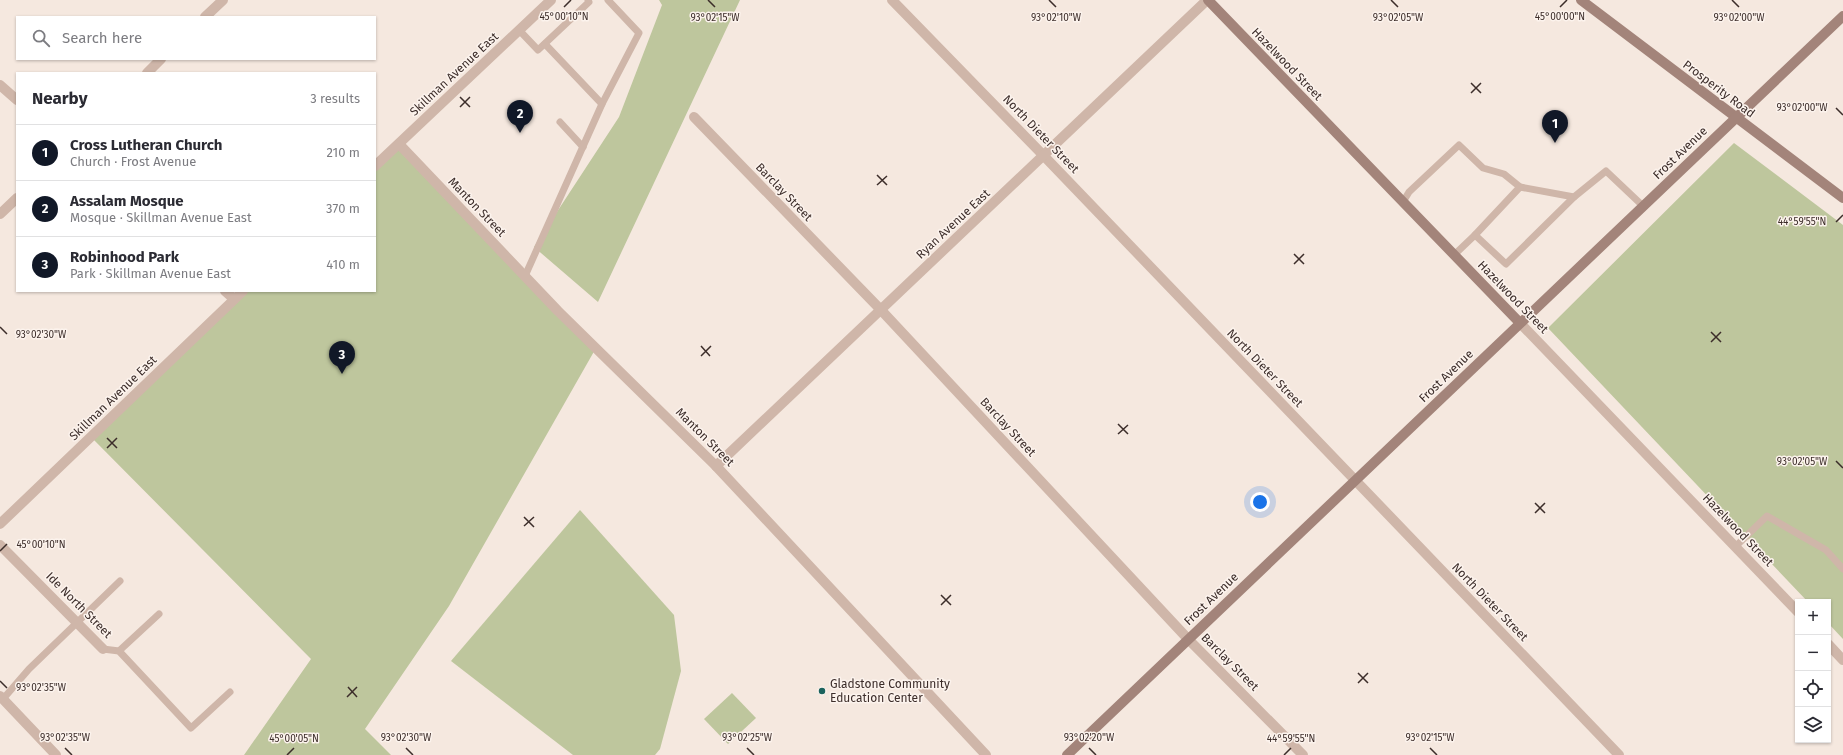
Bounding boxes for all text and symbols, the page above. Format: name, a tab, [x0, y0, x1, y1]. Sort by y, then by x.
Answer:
text: 45°00'10"N	[539, 11, 589, 23]
text: 45°00'00"N	[1535, 11, 1585, 23]
text: 93°02'15"W	[690, 12, 740, 24]
text: 93°02'10"W	[1031, 12, 1082, 24]
text: 93°02'05"W	[1373, 12, 1424, 24]
text: 93°02'00"W	[1713, 12, 1765, 24]
search box	[16, 16, 376, 60]
street label: Hazelwood Street	[1249, 25, 1326, 104]
icon: search	[30, 27, 52, 49]
text: Search here	[62, 29, 142, 47]
street label: Skillman Avenue East	[407, 29, 502, 119]
street label: Prosperity Road	[1680, 57, 1758, 121]
text: Nearby	[32, 88, 87, 109]
text: 3 results	[310, 91, 360, 106]
street label: North Dieter Street	[1000, 92, 1082, 176]
pin: 2	[507, 100, 533, 133]
text: 93°02'00"W	[1776, 102, 1828, 114]
pin: 1	[1542, 110, 1568, 143]
street label: Frost Avenue	[1650, 124, 1710, 182]
text: Cross Lutheran Church	[70, 136, 223, 154]
text: 1	[42, 145, 48, 160]
text: 210 m	[326, 145, 360, 160]
text: Church · Frost Avenue	[70, 154, 196, 169]
street label: Barclay Street	[753, 160, 816, 224]
street label: Manton Street	[445, 175, 509, 240]
street label: Ryan Avenue East	[913, 186, 993, 262]
text: Assalam Mosque	[70, 192, 184, 210]
text: 2	[42, 201, 48, 216]
text: 370 m	[326, 201, 360, 216]
text: Mosque · Skillman Avenue East	[70, 210, 252, 225]
text: 44°59'55"N	[1778, 216, 1826, 228]
text: Robinhood Park	[70, 248, 179, 266]
text: 3	[42, 257, 48, 272]
text: 410 m	[326, 257, 360, 272]
street label: Hazelwood Street	[1475, 258, 1552, 337]
text: Park · Skillman Avenue East	[70, 266, 231, 281]
street label: North Dieter Street	[1224, 326, 1306, 410]
text: 93°02'30"W	[16, 329, 67, 341]
pin: 3	[329, 341, 355, 374]
street label: Frost Avenue	[1416, 347, 1476, 405]
street label: Skillman Avenue East	[66, 352, 160, 443]
street label: Barclay Street	[977, 395, 1039, 460]
street label: Manton Street	[673, 405, 738, 470]
text: 93°02'05"W	[1777, 456, 1828, 468]
street label: Hazelwood Street	[1700, 491, 1777, 570]
your location	[1250, 492, 1270, 512]
text: 45°00'10"N	[16, 539, 66, 551]
street label: North Dieter Street	[1449, 560, 1531, 644]
street label: Ide North Street	[43, 569, 115, 641]
street label: Frost Avenue	[1181, 570, 1241, 628]
map controls	[1795, 599, 1831, 743]
button: +	[1795, 599, 1831, 635]
street label: Barclay Street	[1198, 630, 1262, 694]
button: −	[1795, 635, 1831, 671]
button: locate	[1795, 671, 1831, 707]
place label: Gladstone Community Education Center	[830, 677, 950, 705]
text: 93°02'35"W	[16, 682, 67, 694]
marker: Gladstone Community Education Center	[817, 686, 827, 696]
button: layers	[1795, 707, 1831, 743]
text: 93°02'35"W	[40, 732, 91, 744]
text: 93°02'30"W	[381, 732, 432, 744]
text: 93°02'25"W	[722, 732, 773, 744]
text: 93°02'20"W	[1064, 732, 1115, 744]
text: 93°02'15"W	[1405, 732, 1455, 744]
text: 45°00'05"N	[269, 733, 319, 745]
text: 44°59'55"N	[1267, 733, 1315, 745]

